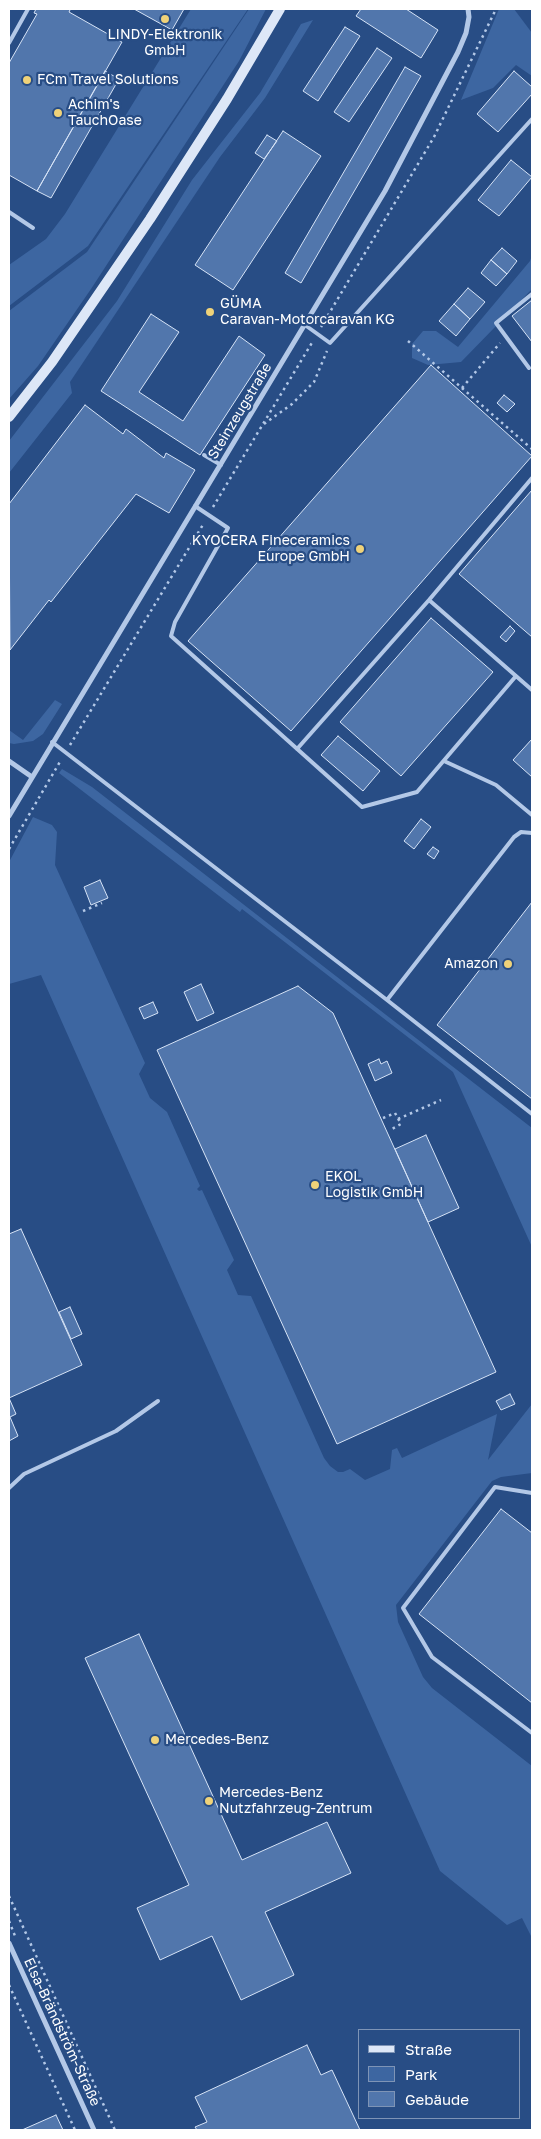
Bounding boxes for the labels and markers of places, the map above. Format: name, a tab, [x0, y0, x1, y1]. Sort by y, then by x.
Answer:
marker: LINDY-Elektronik GmbH	[159, 13, 171, 25]
place label: LINDY-Elektronik GmbH	[108, 27, 222, 59]
place label: FCm Travel Solutions	[37, 72, 179, 88]
marker: FCm Travel Solutions	[21, 74, 33, 86]
place label: Achim's TauchOase	[68, 97, 142, 130]
marker: Achim's TauchOase	[52, 107, 64, 119]
place label: GÜMA Caravan-Motorcaravan KG	[220, 296, 395, 328]
marker: GÜMA Caravan-Motorcaravan KG	[204, 306, 216, 318]
place label: KYOCERA Fineceramics Europe GmbH	[192, 533, 350, 566]
marker: KYOCERA Fineceramics Europe GmbH	[354, 543, 366, 555]
place label: Amazon	[444, 956, 498, 972]
marker: Amazon	[502, 958, 514, 970]
place label: EKOL Logistik GmbH	[325, 1169, 423, 1202]
marker: EKOL Logistik GmbH	[309, 1179, 321, 1191]
place label: Mercedes-Benz	[165, 1732, 269, 1748]
marker: Mercedes-Benz	[149, 1734, 161, 1746]
place label: Mercedes-Benz Nutzfahrzeug-Zentrum	[219, 1785, 373, 1818]
marker: Mercedes-Benz Nutzfahrzeug-Zentrum	[203, 1795, 215, 1807]

